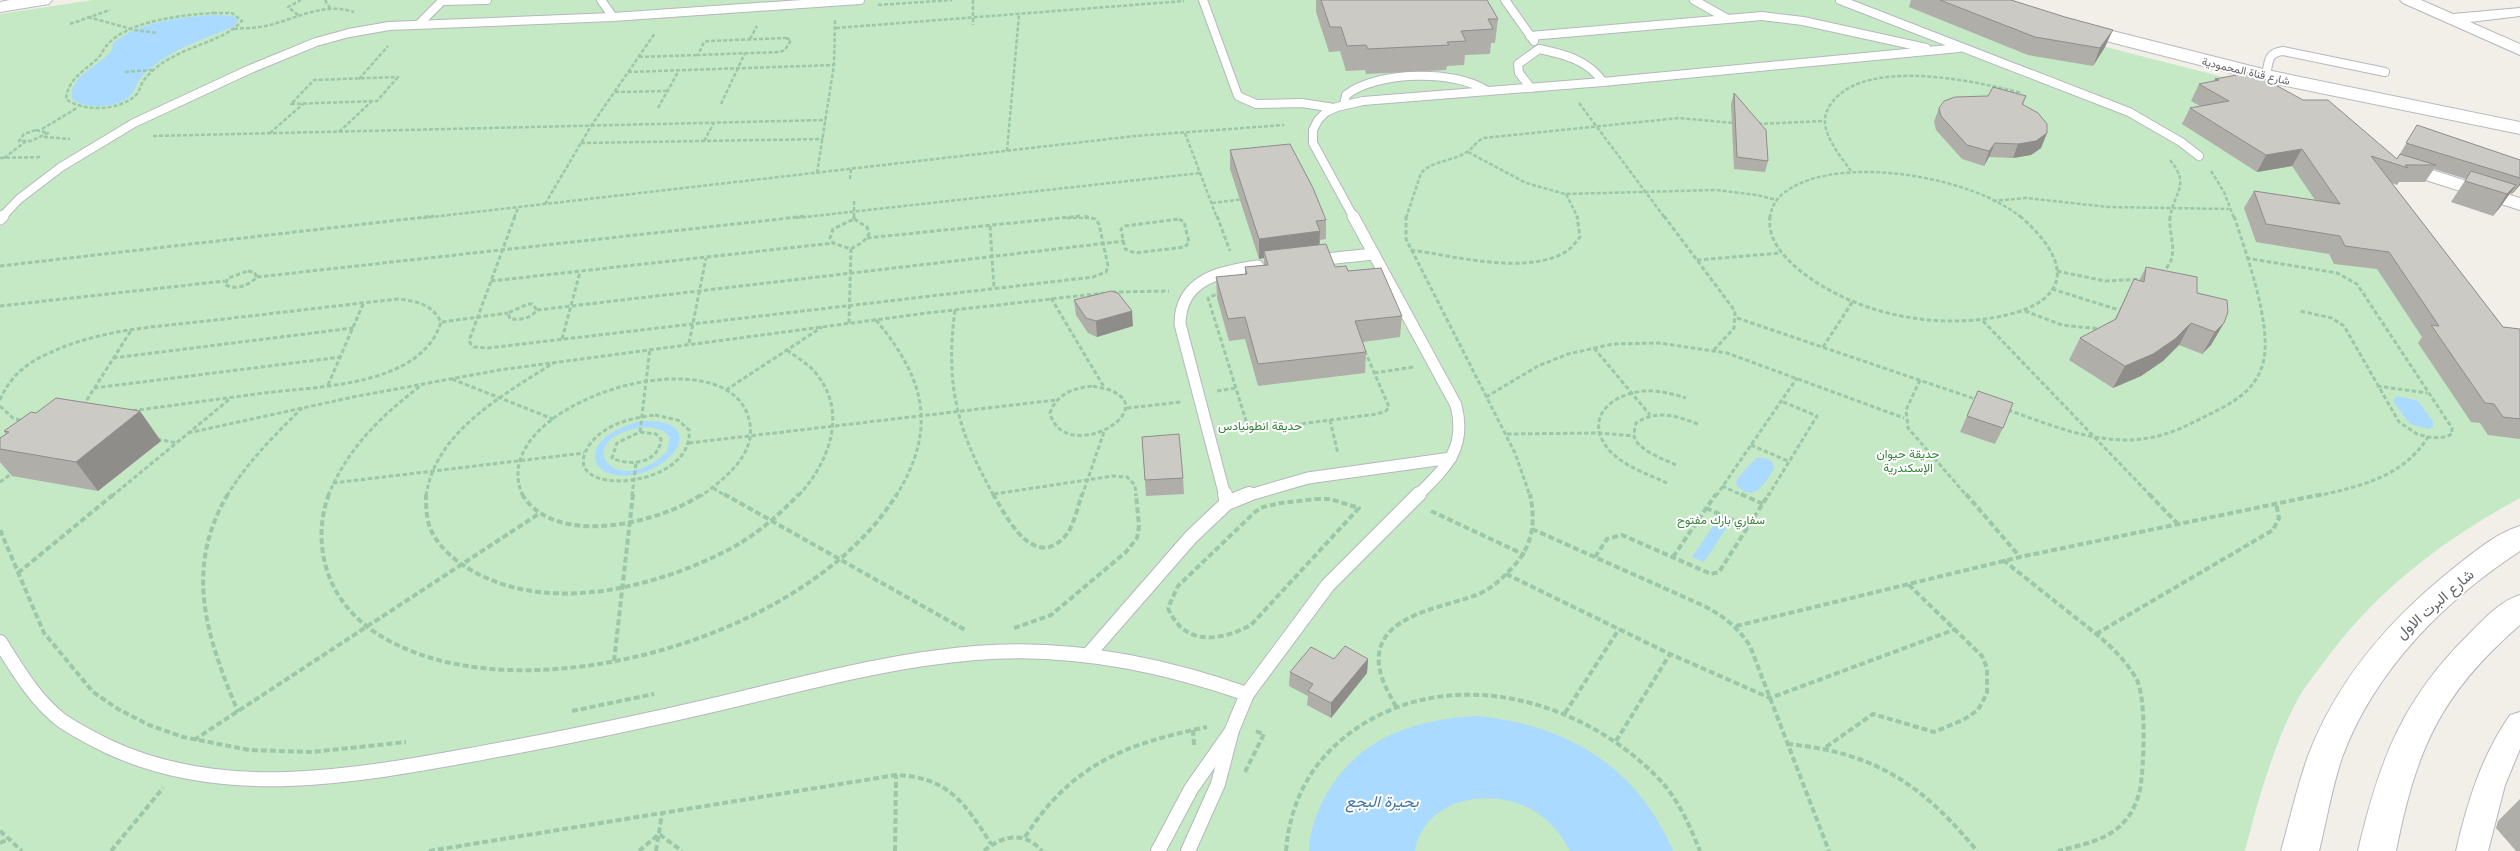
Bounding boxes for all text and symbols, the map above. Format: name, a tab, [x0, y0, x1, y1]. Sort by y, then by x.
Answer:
street label: شارع قناة المحمودية	[2200, 55, 2291, 89]
park label: حديقة انطونيادس	[1218, 419, 1302, 434]
park label: حديقة حيوان الإسكندرية	[1877, 447, 1939, 476]
park label: سفاري بارك مفتوح	[1677, 513, 1765, 530]
street label: شارع البرت الاول	[2392, 565, 2479, 644]
water label: بحيرة البجع	[1346, 792, 1420, 813]

